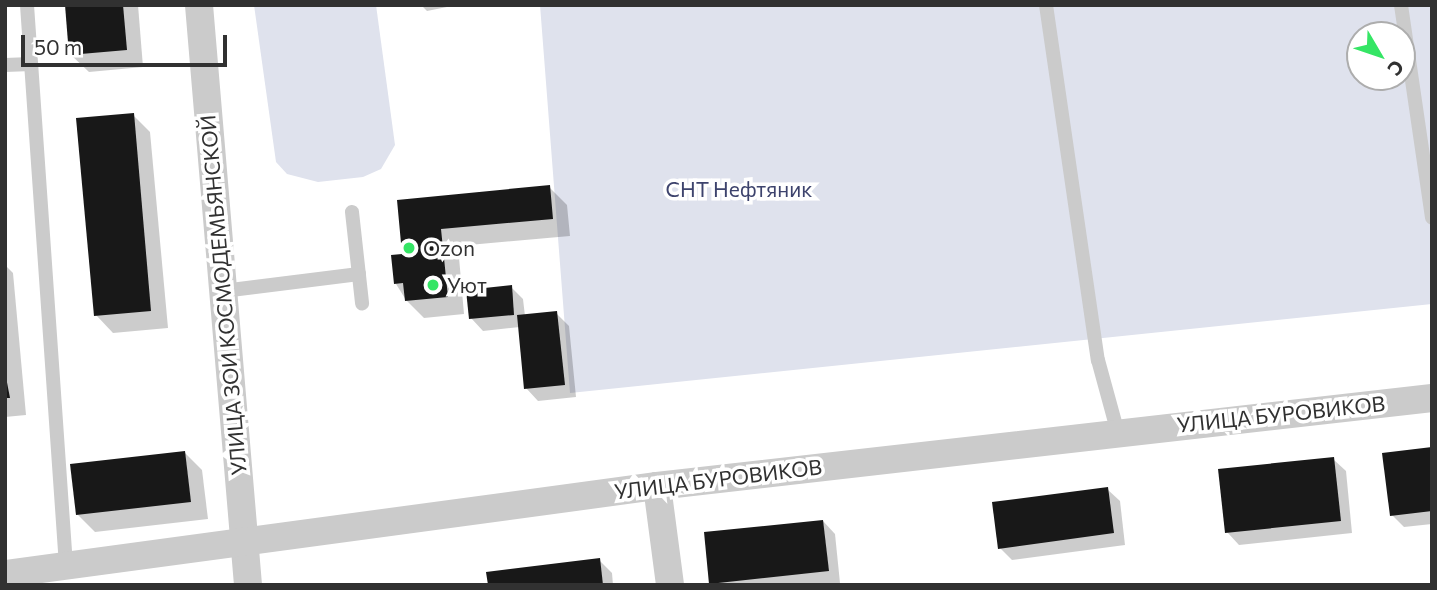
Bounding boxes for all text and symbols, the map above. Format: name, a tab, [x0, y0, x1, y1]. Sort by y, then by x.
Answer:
scale bar	[24, 21, 231, 65]
north arrow	[1346, 21, 1416, 91]
text: 50 m	[34, 34, 82, 59]
text: С	[1383, 56, 1409, 81]
street label: УЛИЦА ЗОИ КОСМОДЕМЬЯНСКОЙ	[195, 114, 251, 476]
park label: СНТ Нефтяник	[666, 176, 812, 202]
place label: Ozon	[423, 235, 475, 261]
marker: Ozon	[401, 240, 417, 256]
place label: Уют	[447, 272, 487, 298]
marker: Уют	[425, 277, 441, 293]
street label: УЛИЦА БУРОВИКОВ	[1176, 391, 1386, 437]
street label: УЛИЦА БУРОВИКОВ	[613, 454, 823, 504]

